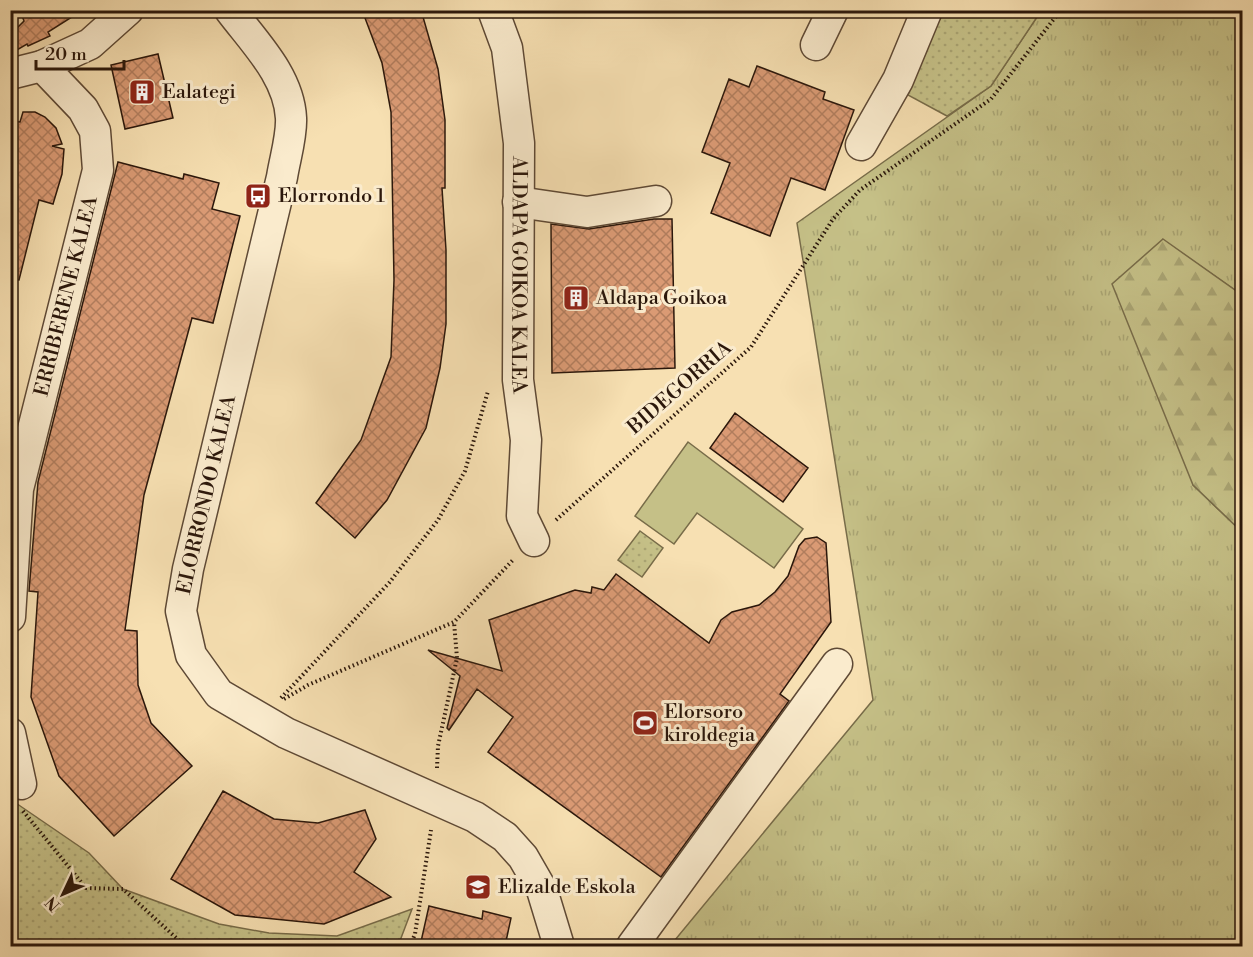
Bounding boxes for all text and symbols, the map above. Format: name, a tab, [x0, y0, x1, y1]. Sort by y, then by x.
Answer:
scale bar	[36, 33, 124, 71]
text: 20 m	[45, 43, 87, 66]
building icon: Ealategi	[127, 77, 157, 107]
place label: Ealategi	[162, 80, 236, 105]
street label: ALDAPA GOIKOA KALEA	[505, 155, 532, 396]
bus stop icon: Elorrondo 1	[243, 181, 273, 211]
place label: Elorrondo 1	[278, 184, 385, 209]
street label: ERRIBERENE KALEA	[29, 192, 104, 399]
building icon: Aldapa Goikoa	[561, 283, 591, 313]
place label: Aldapa Goikoa	[595, 286, 728, 311]
street label: BIDEGORRIA	[622, 335, 738, 441]
street label: ELORRONDO KALEA	[172, 392, 242, 597]
place label: Elorsoro kiroldegia	[664, 700, 756, 748]
sports icon: Elorsoro kiroldegia	[630, 708, 660, 738]
north arrow	[33, 864, 93, 924]
school or university icon: Elizalde Eskola	[463, 872, 493, 902]
place label: Elizalde Eskola	[498, 875, 636, 900]
text: N	[41, 892, 65, 915]

